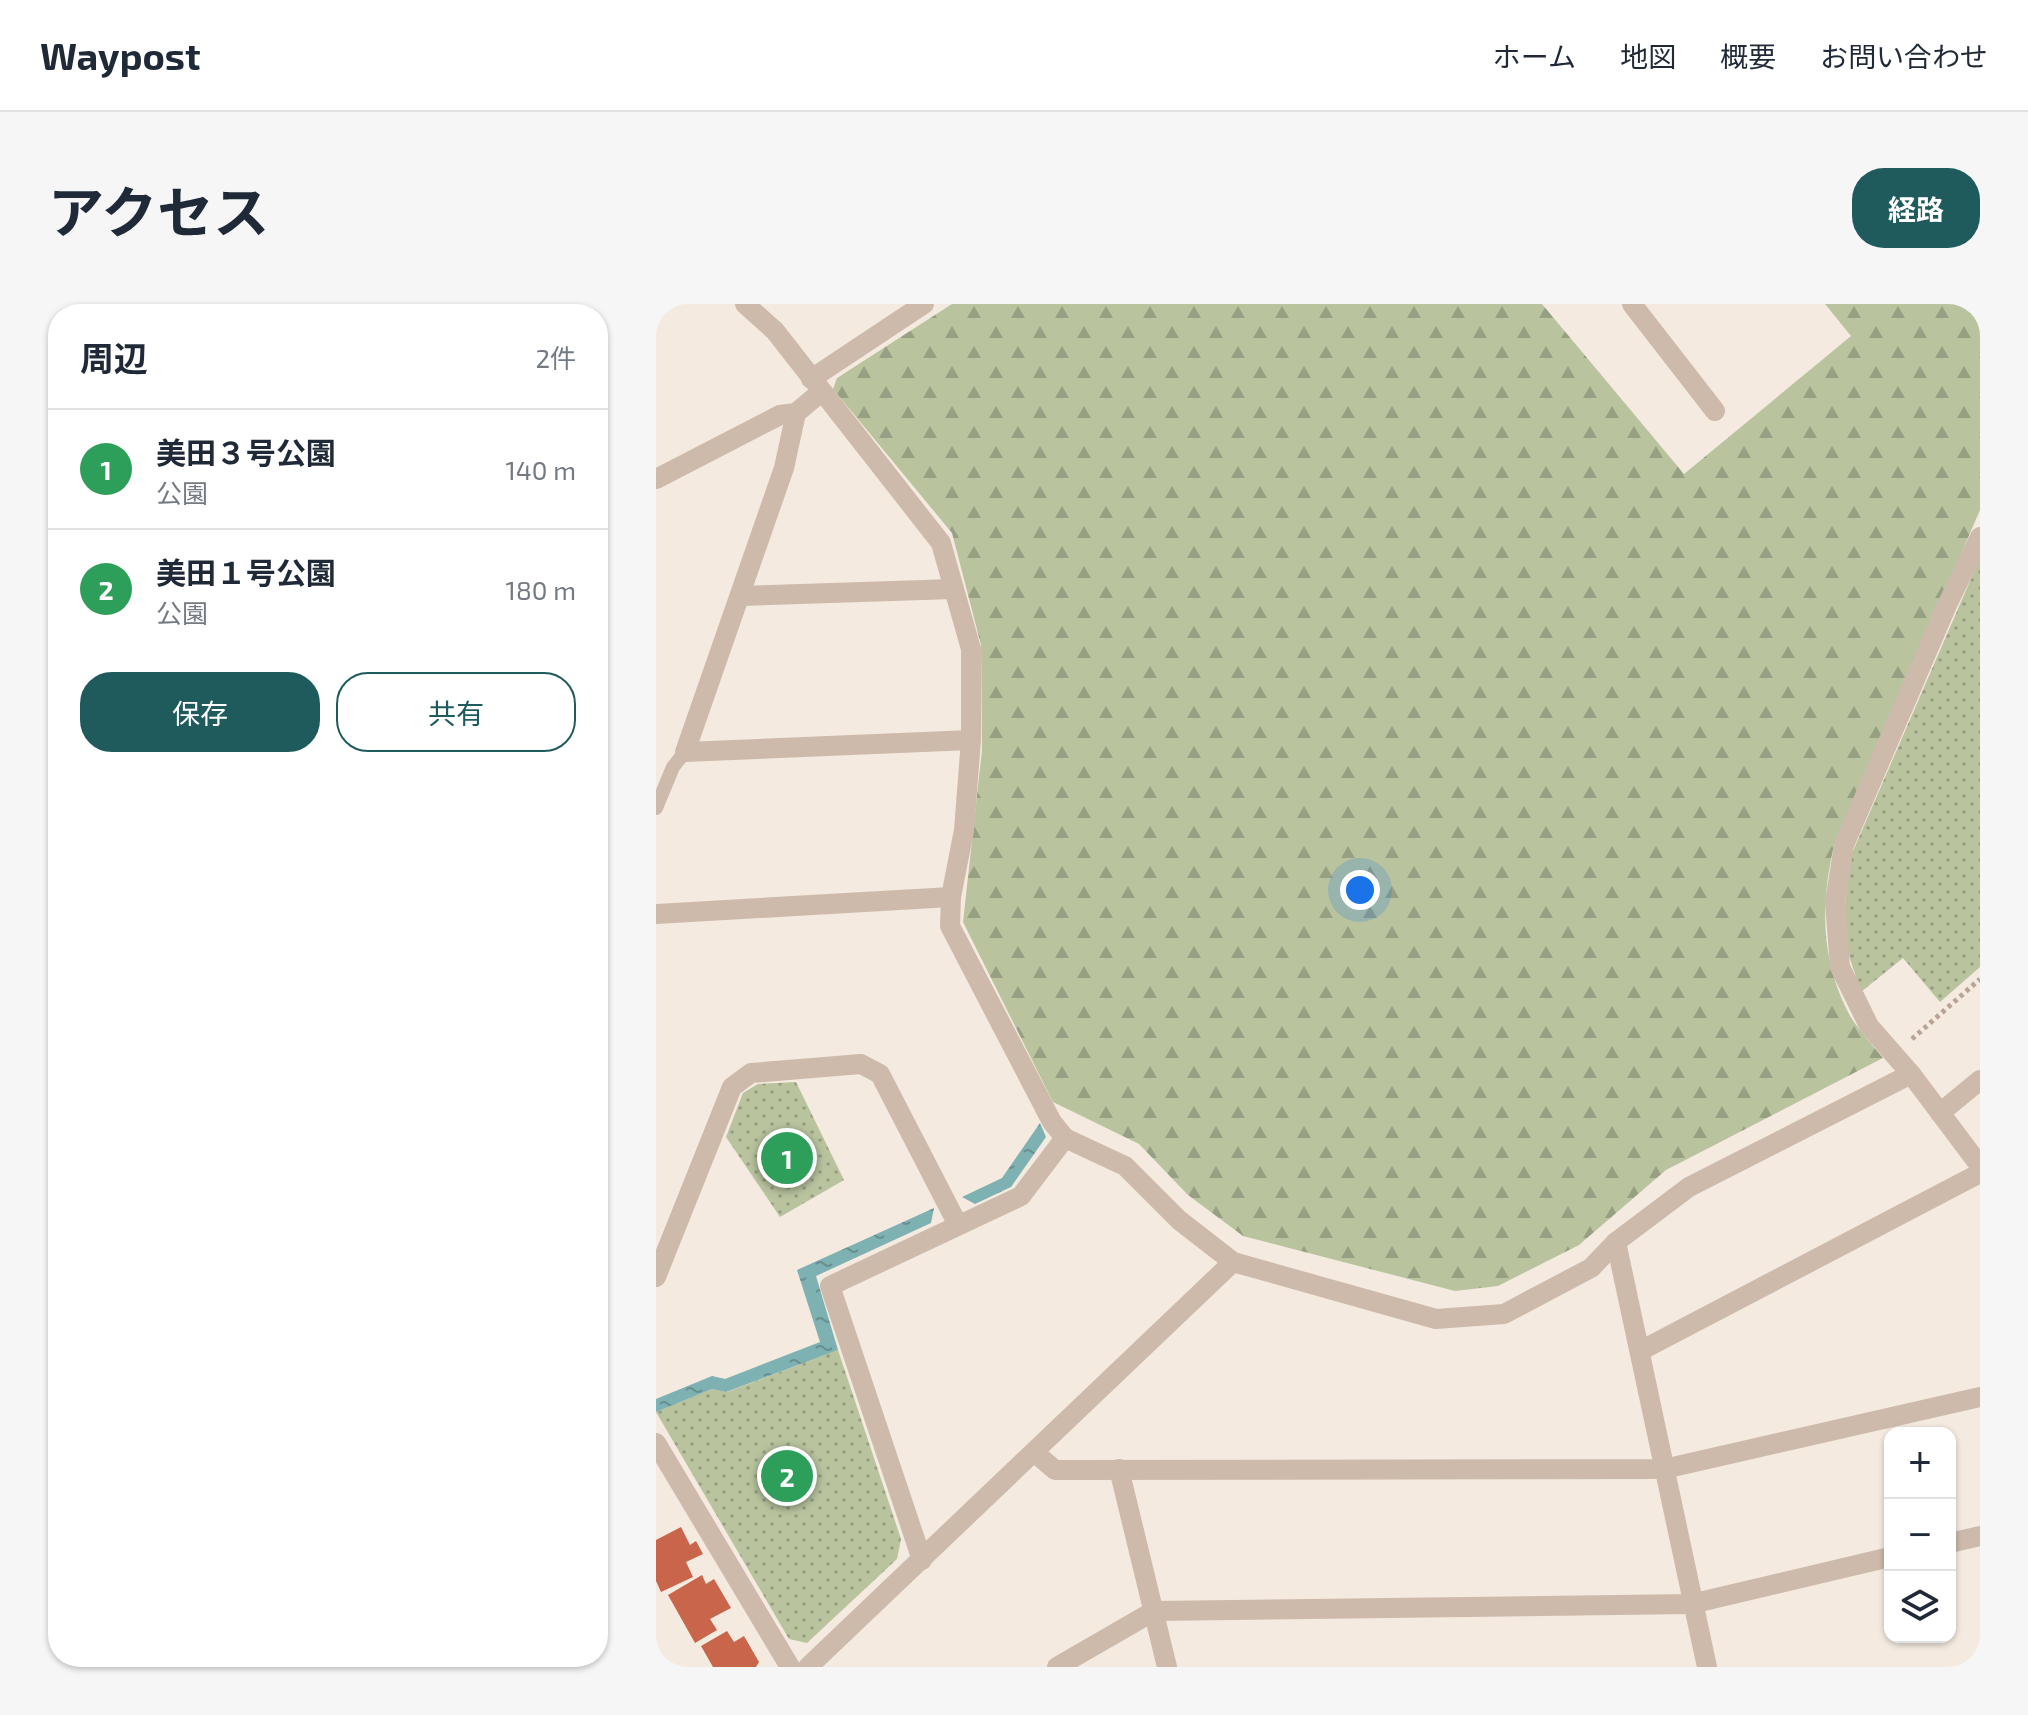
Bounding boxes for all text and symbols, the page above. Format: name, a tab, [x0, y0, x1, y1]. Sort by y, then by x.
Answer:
text: Waypost	[40, 32, 201, 78]
text: ホーム	[1493, 39, 1576, 73]
text: 地図	[1620, 39, 1676, 73]
text: 概要	[1720, 39, 1776, 73]
text: お問い合わせ	[1820, 39, 1988, 73]
button: 経路	[1852, 168, 1980, 248]
text: アクセス	[48, 177, 269, 244]
text: 周辺	[80, 337, 148, 378]
text: 2件	[535, 342, 576, 373]
text: 美田３号公園	[156, 434, 336, 470]
text: 1	[100, 454, 112, 485]
text: 140 m	[505, 454, 576, 485]
text: 公園	[156, 477, 208, 508]
text: 美田１号公園	[156, 554, 336, 590]
text: 2	[98, 574, 114, 605]
text: 180 m	[506, 574, 576, 605]
text: 公園	[156, 597, 208, 628]
button: 保存	[80, 672, 320, 752]
button: 共有	[336, 672, 576, 752]
your location	[1340, 870, 1380, 910]
pin: 1	[761, 1128, 813, 1188]
map controls	[1884, 1427, 1956, 1643]
button: +	[1884, 1427, 1956, 1499]
pin: 2	[761, 1446, 813, 1506]
button: −	[1884, 1499, 1956, 1571]
button: layers	[1884, 1571, 1956, 1643]

